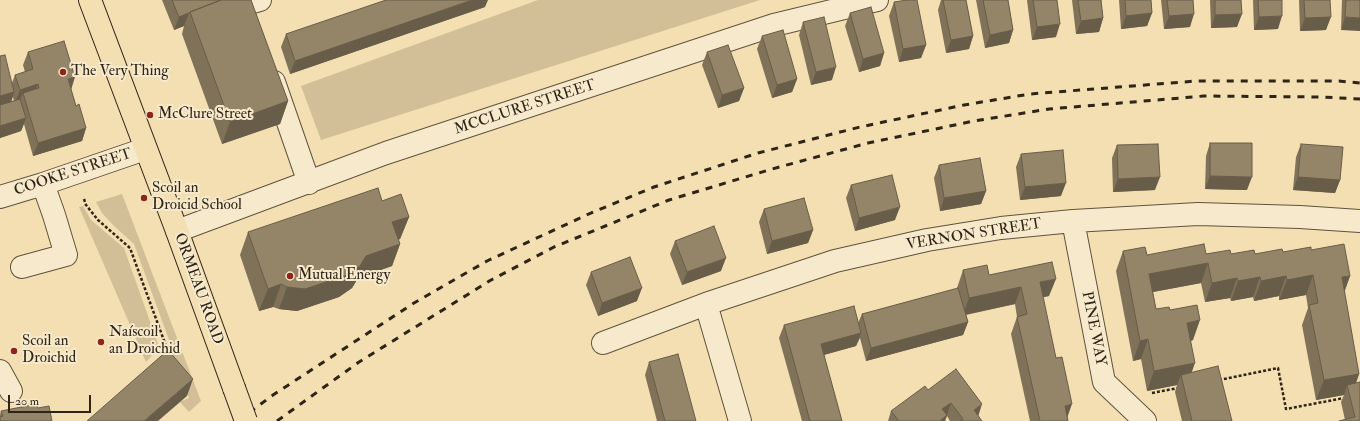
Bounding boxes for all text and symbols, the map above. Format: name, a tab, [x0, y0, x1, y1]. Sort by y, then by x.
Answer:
place label: The Very Thing	[71, 63, 169, 81]
marker: The Very Thing	[58, 67, 68, 77]
street label: MCCLURE STREET	[452, 77, 598, 139]
place label: McClure Street	[158, 106, 252, 124]
marker: McClure Street	[145, 110, 155, 120]
street label: COOKE STREET	[12, 145, 134, 201]
place label: Scoil an Droicid School	[152, 180, 242, 215]
marker: Scoil an Droicid School	[139, 193, 149, 203]
street label: VERNON STREET	[905, 215, 1043, 255]
street label: ORMEAU ROAD	[170, 231, 226, 347]
place label: Mutual Energy	[298, 267, 390, 285]
marker: Mutual Energy	[285, 271, 295, 281]
street label: PINE WAY	[1077, 290, 1109, 368]
place label: Naíscoil an Droichid	[109, 324, 180, 359]
place label: Scoil an Droichid	[22, 333, 76, 368]
marker: Naíscoil an Droichid	[96, 337, 106, 347]
marker: Scoil an Droichid	[9, 346, 19, 356]
scale bar	[10, 387, 93, 413]
text: 20 m	[15, 394, 39, 409]

